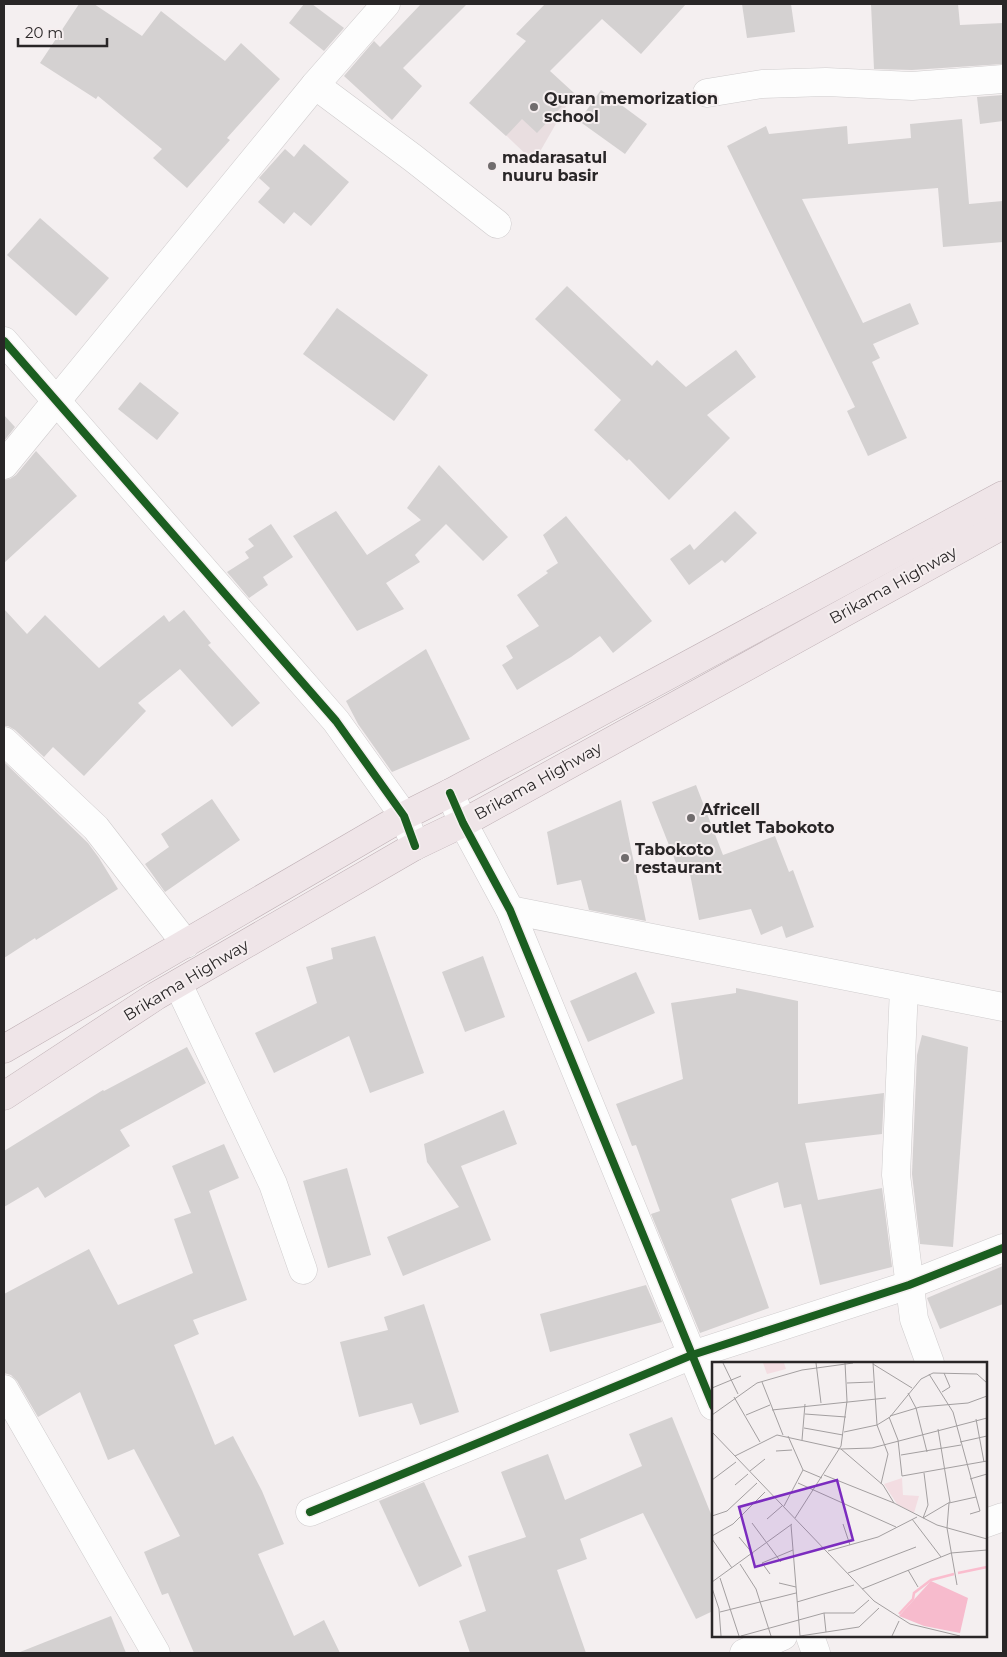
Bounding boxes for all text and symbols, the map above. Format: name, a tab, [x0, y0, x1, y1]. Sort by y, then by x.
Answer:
scale bar	[18, 15, 106, 47]
text: 20 m	[25, 23, 63, 42]
place label: Quran memorization school	[544, 89, 718, 126]
marker: Quran memorization school	[528, 101, 540, 113]
place label: madarasatul nuuru basir	[502, 148, 607, 185]
marker: madarasatul nuuru basir	[486, 160, 498, 172]
street label: Brikama Highway	[826, 542, 960, 628]
street label: Brikama Highway	[471, 738, 605, 824]
place label: Africell outlet Tabokoto	[700, 800, 834, 837]
marker: Africell outlet Tabokoto	[685, 812, 697, 824]
place label: Tabokoto restaurant	[635, 840, 722, 877]
marker: Tabokoto restaurant	[619, 852, 631, 864]
street label: Brikama Highway	[120, 935, 252, 1025]
inset map	[712, 1362, 987, 1637]

